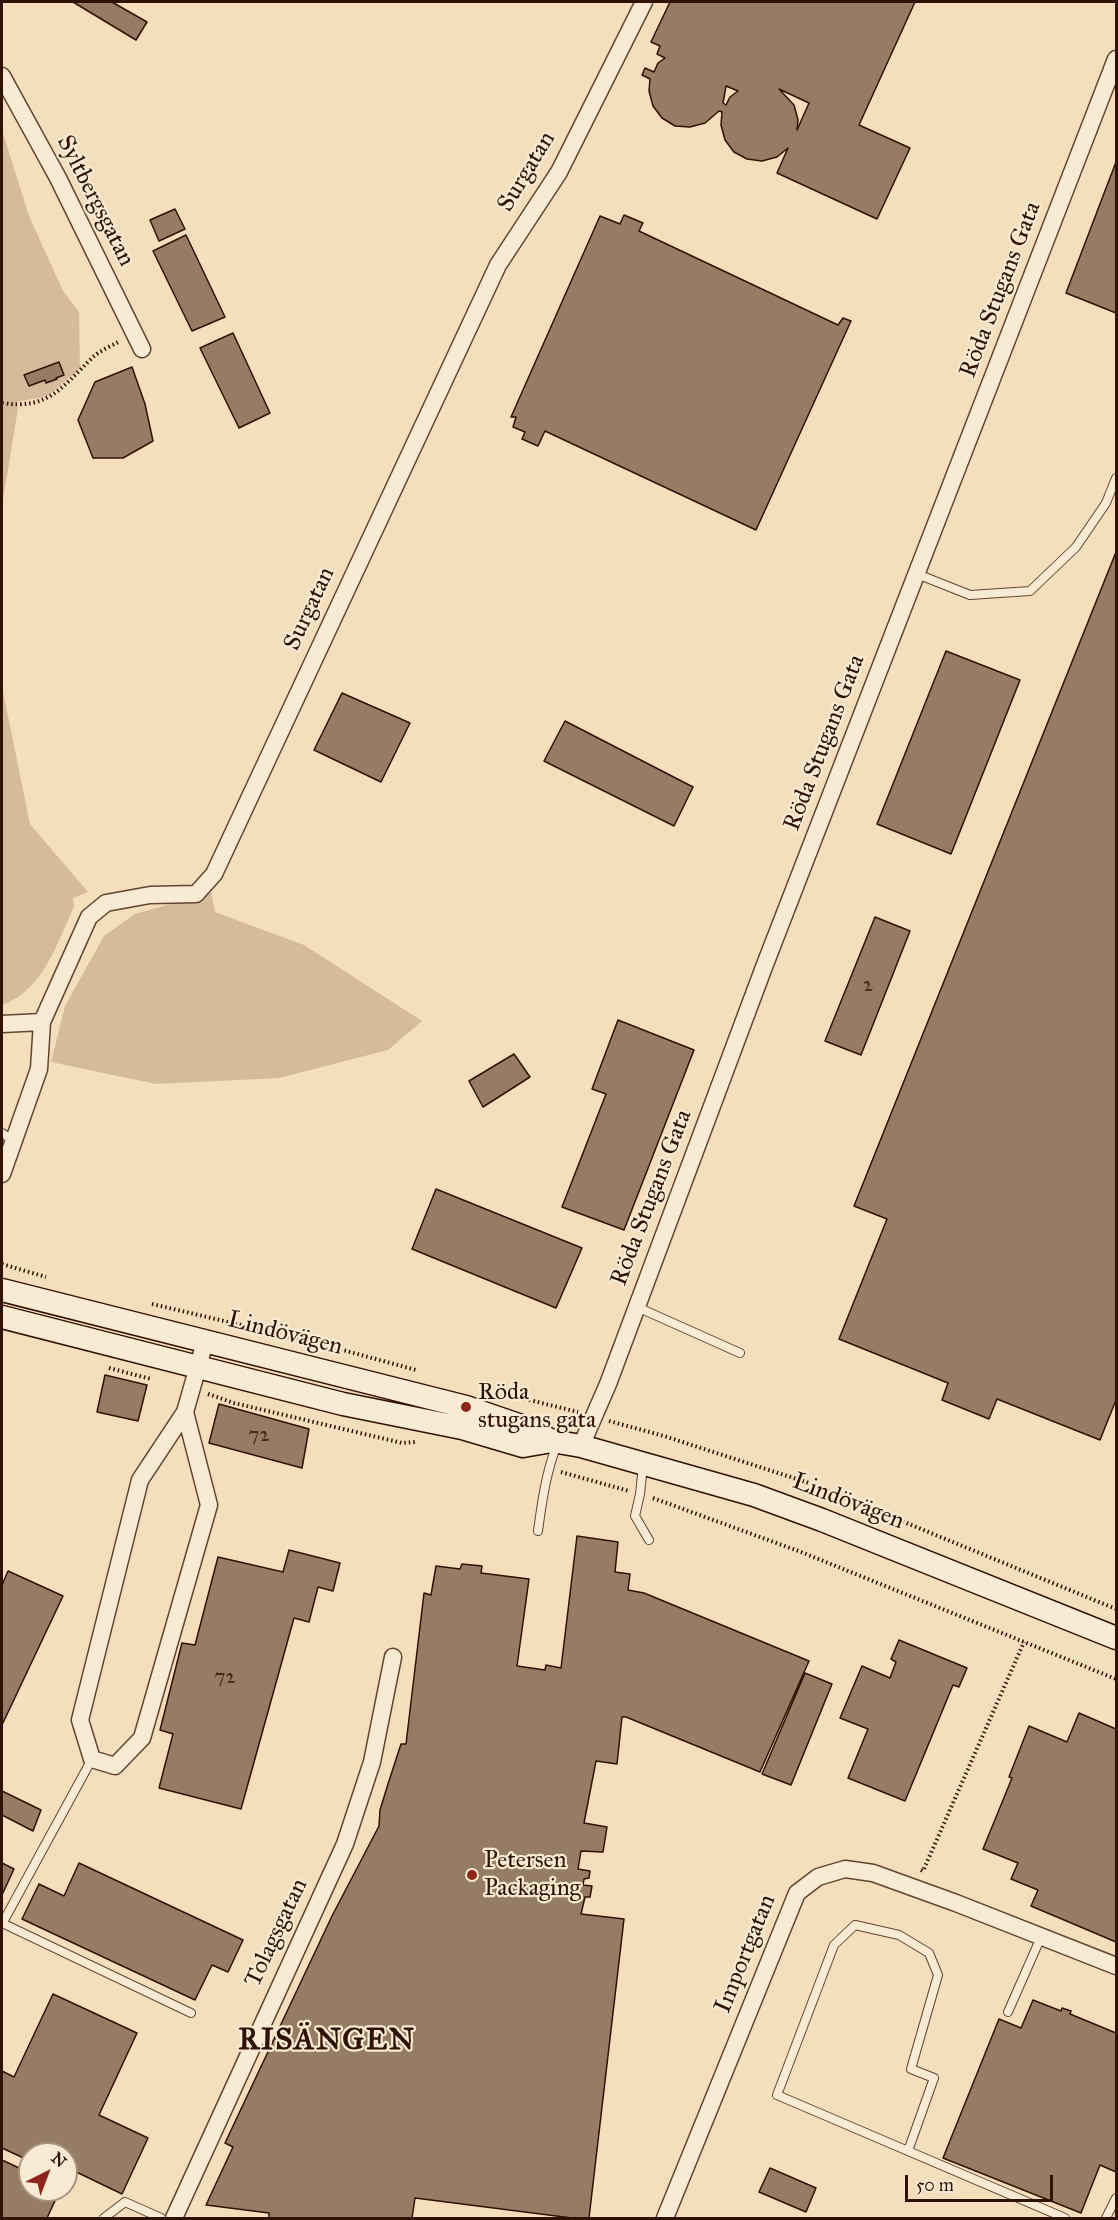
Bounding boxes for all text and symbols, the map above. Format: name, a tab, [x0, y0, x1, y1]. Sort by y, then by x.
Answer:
street label: Surgatan	[492, 127, 562, 217]
street label: Syltbergsgatan	[50, 131, 140, 271]
street label: Röda Stugans Gata	[954, 198, 1048, 382]
street label: Surgatan	[278, 563, 342, 655]
street label: Röda Stugans Gata	[778, 651, 872, 835]
house number: 2	[863, 973, 873, 999]
street label: Röda Stugans Gata	[605, 1106, 699, 1290]
street label: Lindövägen	[225, 1306, 345, 1362]
place label: Röda stugans gata	[478, 1379, 596, 1435]
marker: Röda stugans gata	[459, 1400, 473, 1414]
house number: 72	[248, 1423, 270, 1449]
street label: Lindövägen	[788, 1468, 908, 1536]
house number: 72	[214, 1665, 236, 1691]
place label: Petersen Packaging	[484, 1847, 581, 1903]
marker: Petersen Packaging	[465, 1868, 479, 1882]
street label: Tolagsgatan	[239, 1874, 315, 1992]
street label: Importgatan	[709, 1891, 783, 2017]
district label: RISÄNGEN	[238, 2024, 416, 2060]
north arrow	[18, 2142, 78, 2202]
text: N	[48, 2148, 70, 2171]
scale bar	[908, 2163, 1056, 2201]
text: 50 m	[916, 2174, 954, 2196]

